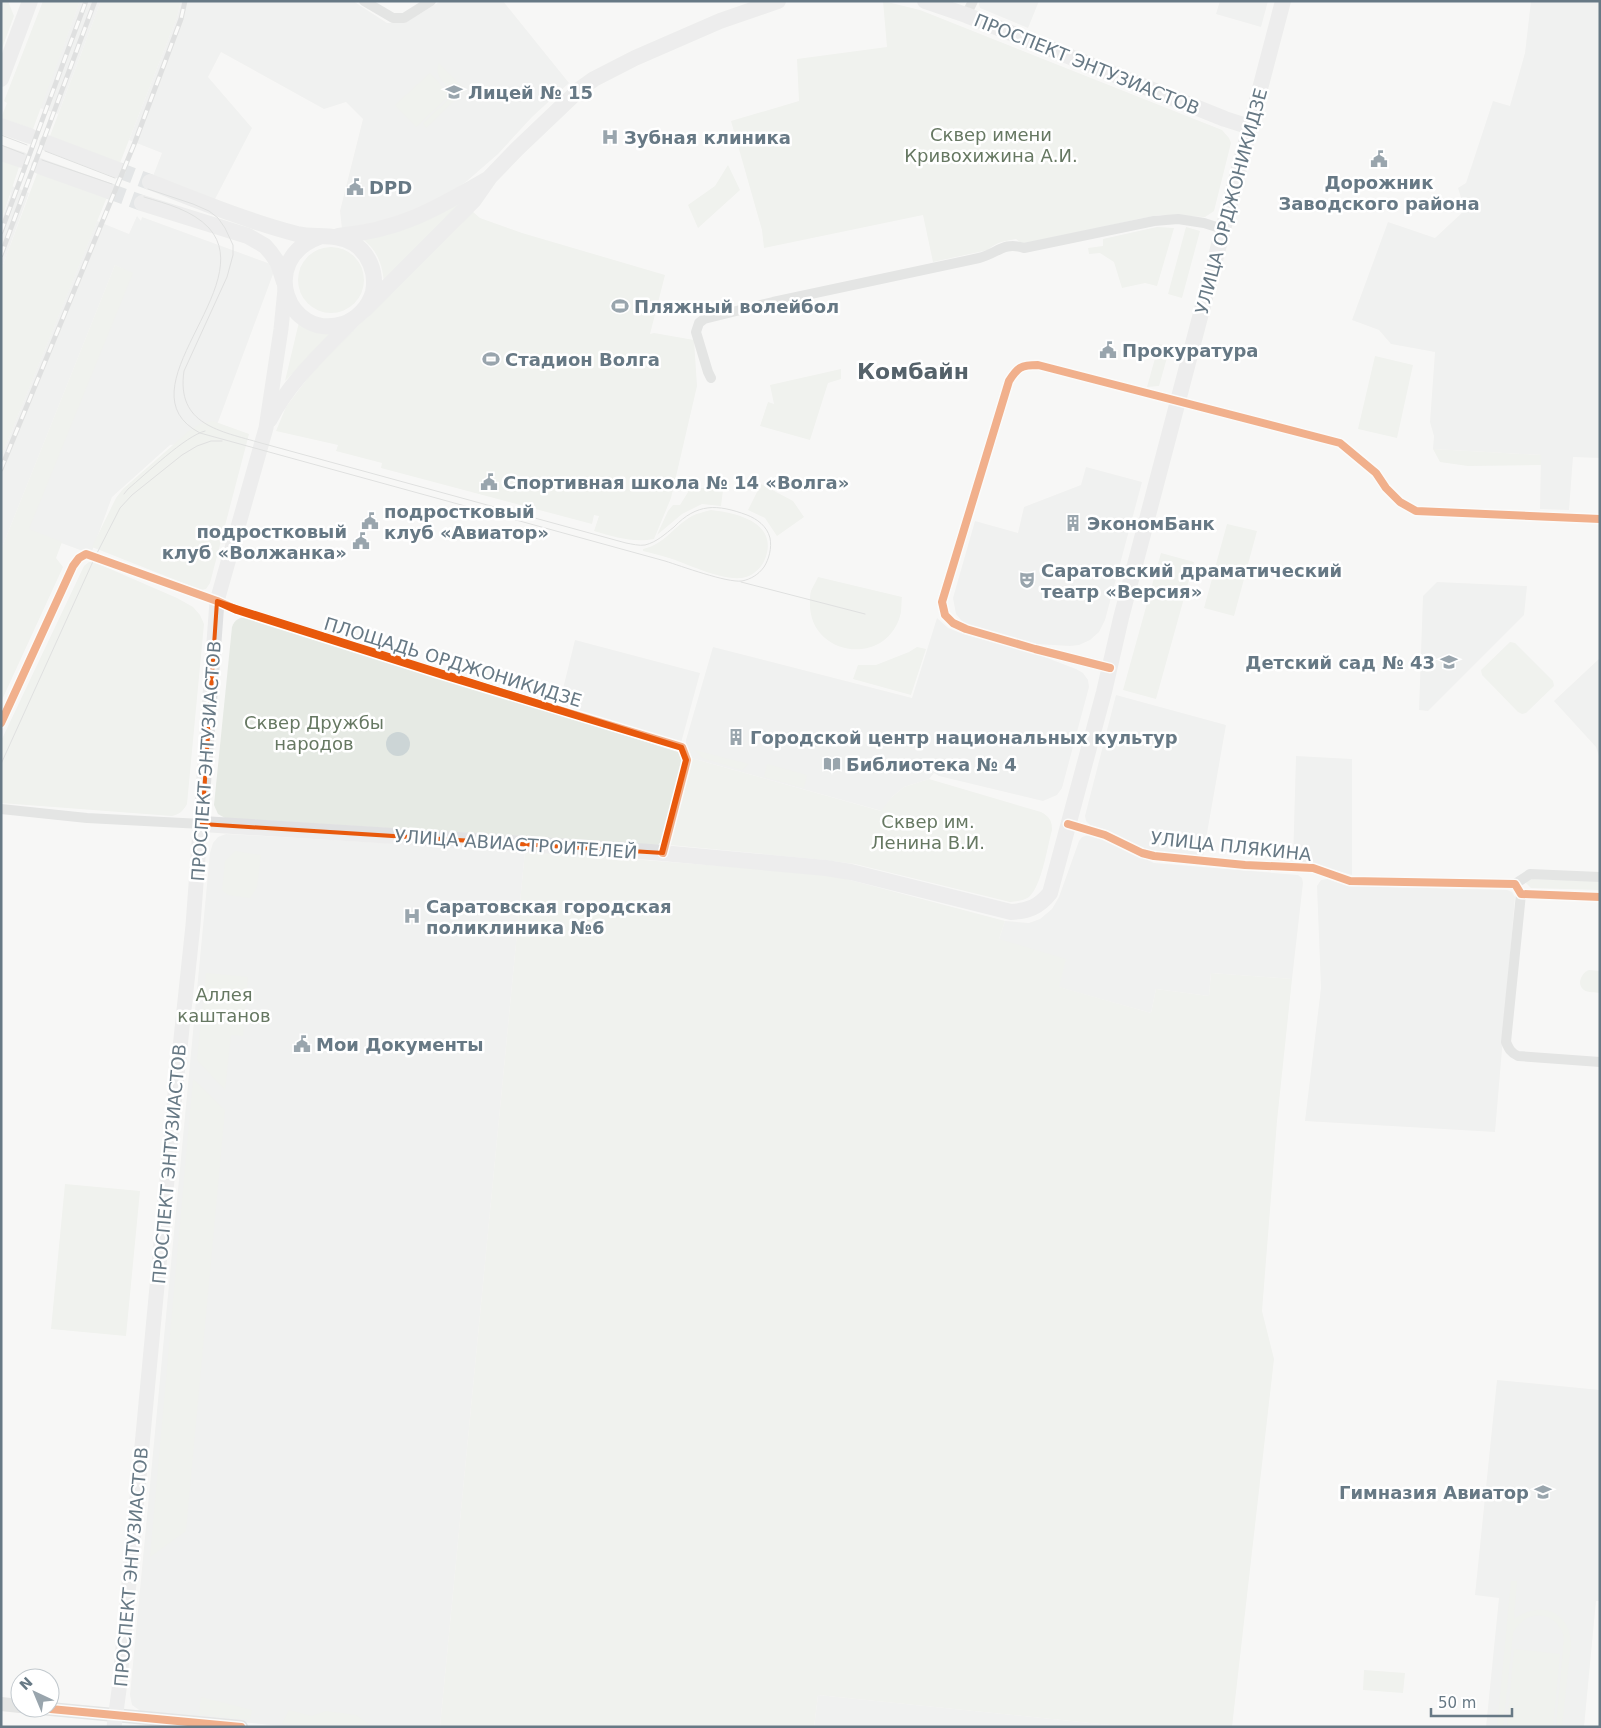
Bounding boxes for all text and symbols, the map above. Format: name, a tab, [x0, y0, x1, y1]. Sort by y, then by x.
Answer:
street label: ПРОСПЕКТ ЭНТУЗИАСТОВ	[971, 9, 1203, 119]
school or university icon: Лицей № 15	[444, 82, 464, 102]
place label: Лицей № 15	[468, 82, 593, 103]
street label: УЛИЦА ОРДЖОНИКИДЗЕ	[1191, 86, 1271, 316]
park label: Сквер имени Кривохижина А.И.	[904, 124, 1078, 166]
hospital icon: Зубная клиника	[600, 127, 620, 147]
place label: Зубная клиника	[624, 127, 791, 148]
public building icon: Дорожник Заводского района	[1369, 149, 1389, 169]
place label: Дорожник Заводского района	[1278, 172, 1480, 214]
public building icon: DPD	[345, 177, 365, 197]
place label: DPD	[369, 177, 412, 198]
sports icon: Пляжный волейбол	[610, 296, 630, 316]
place label: Пляжный волейбол	[634, 296, 839, 317]
public building icon: Прокуратура	[1098, 340, 1118, 360]
place label: Прокуратура	[1122, 340, 1259, 361]
sports icon: Стадион Волга	[481, 349, 501, 369]
place label: Стадион Волга	[505, 349, 660, 370]
district label: Комбайн	[857, 359, 969, 384]
public building icon: Спортивная школа № 14 «Волга»	[479, 472, 499, 492]
place label: Спортивная школа № 14 «Волга»	[503, 472, 849, 493]
place label: подростковый клуб «Авиатор»	[384, 501, 549, 543]
public building icon: подростковый клуб «Авиатор»	[360, 511, 380, 531]
building icon: ЭкономБанк	[1063, 513, 1083, 533]
place label: ЭкономБанк	[1087, 513, 1215, 534]
place label: подростковый клуб «Волжанка»	[162, 521, 347, 563]
public building icon: подростковый клуб «Волжанка»	[351, 531, 371, 551]
place label: Саратовский драматический театр «Версия»	[1041, 560, 1342, 602]
theatre icon: Саратовский драматический театр «Версия»	[1017, 570, 1037, 590]
street label: ПЛОЩАДЬ ОРДЖОНИКИДЗЕ	[322, 613, 584, 711]
street label: ПРОСПЕКТ ЭНТУЗИАСТОВ	[187, 640, 225, 882]
place label: Детский сад № 43	[1245, 652, 1435, 673]
school or university icon: Детский сад № 43	[1439, 652, 1459, 672]
park label: Сквер Дружбы народов	[244, 712, 384, 754]
building icon: Городской центр национальных культур	[726, 727, 746, 747]
place label: Городской центр национальных культур	[750, 727, 1178, 748]
library icon: Библиотека № 4	[822, 754, 842, 774]
place label: Библиотека № 4	[846, 754, 1017, 775]
park label: Сквер им. Ленина В.И.	[871, 811, 985, 853]
street label: УЛИЦА АВИАСТРОИТЕЛЕЙ	[394, 825, 638, 863]
street label: УЛИЦА ПЛЯКИНА	[1150, 827, 1313, 865]
place label: Саратовская городская поликлиника №6	[426, 896, 672, 938]
hospital icon: Саратовская городская поликлиника №6	[402, 906, 422, 926]
park label: Аллея каштанов	[177, 984, 271, 1026]
public building icon: Мои Документы	[292, 1034, 312, 1054]
place label: Мои Документы	[316, 1034, 484, 1055]
street label: ПРОСПЕКТ ЭНТУЗИАСТОВ	[148, 1043, 190, 1285]
street label: ПРОСПЕКТ ЭНТУЗИАСТОВ	[110, 1446, 152, 1688]
place label: Гимназия Авиатор	[1339, 1482, 1529, 1503]
school or university icon: Гимназия Авиатор	[1533, 1482, 1553, 1502]
north arrow	[10, 1668, 60, 1718]
text: N	[16, 1674, 36, 1693]
scale bar	[1431, 1686, 1512, 1718]
text: 50 m	[1438, 1694, 1476, 1712]

